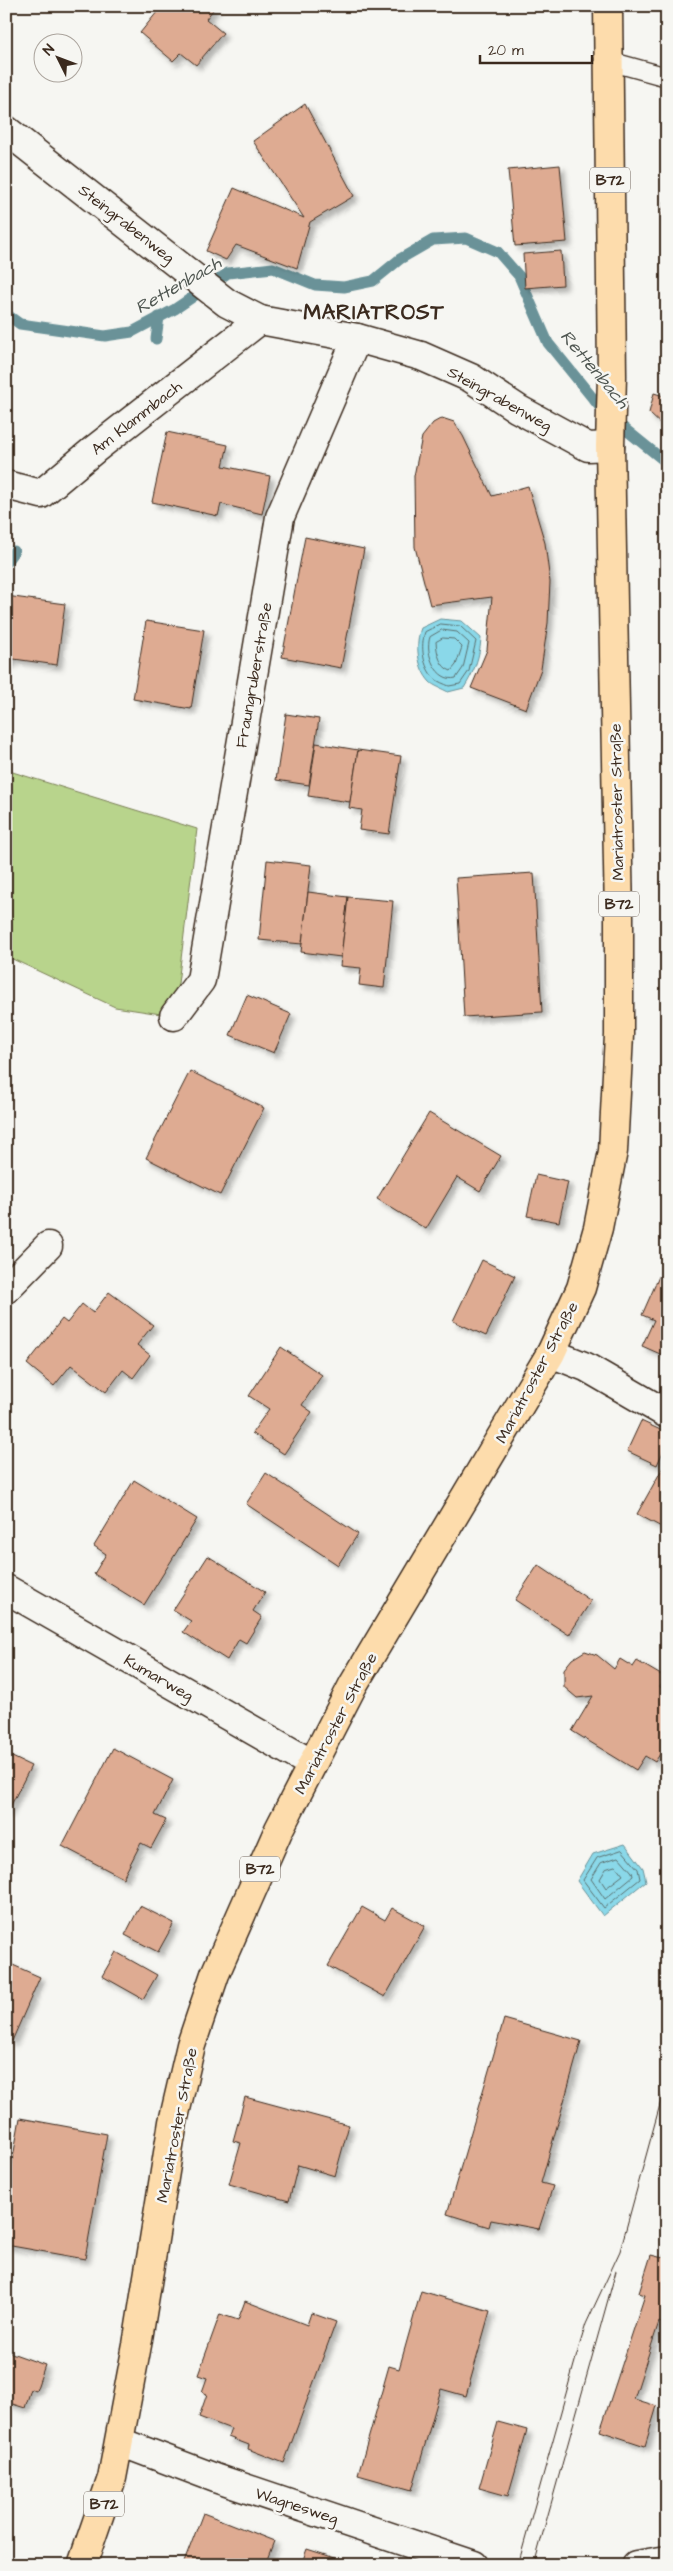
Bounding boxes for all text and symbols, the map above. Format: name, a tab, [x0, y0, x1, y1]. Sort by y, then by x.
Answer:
north arrow	[32, 32, 82, 82]
scale bar	[480, 32, 593, 64]
text: N	[39, 40, 60, 60]
text: 20 m	[488, 40, 524, 61]
road number: B72	[590, 168, 630, 192]
street label: Steingrabenweg	[73, 179, 179, 269]
water label: Rettenbach	[131, 250, 227, 320]
district label: MARIATROST	[303, 298, 445, 327]
water label: Rettenbach	[554, 325, 636, 415]
street label: Steingrabenweg	[443, 361, 556, 438]
street label: Am Klammbach	[87, 375, 187, 460]
street label: Fraungruberstraße	[230, 600, 279, 750]
street label: Mariatroster Straße	[605, 723, 629, 881]
road number: B72	[599, 892, 639, 916]
street label: Mariatroster Straße	[490, 1298, 584, 1447]
street label: Kumarweg	[119, 1649, 197, 1708]
street label: Mariatroster Straße	[289, 1649, 383, 1798]
road number: B72	[240, 1856, 280, 1882]
street label: Mariatroster Straße	[151, 2046, 203, 2204]
street label: Wagnesweg	[252, 2482, 341, 2531]
road number: B72	[84, 2492, 124, 2516]

